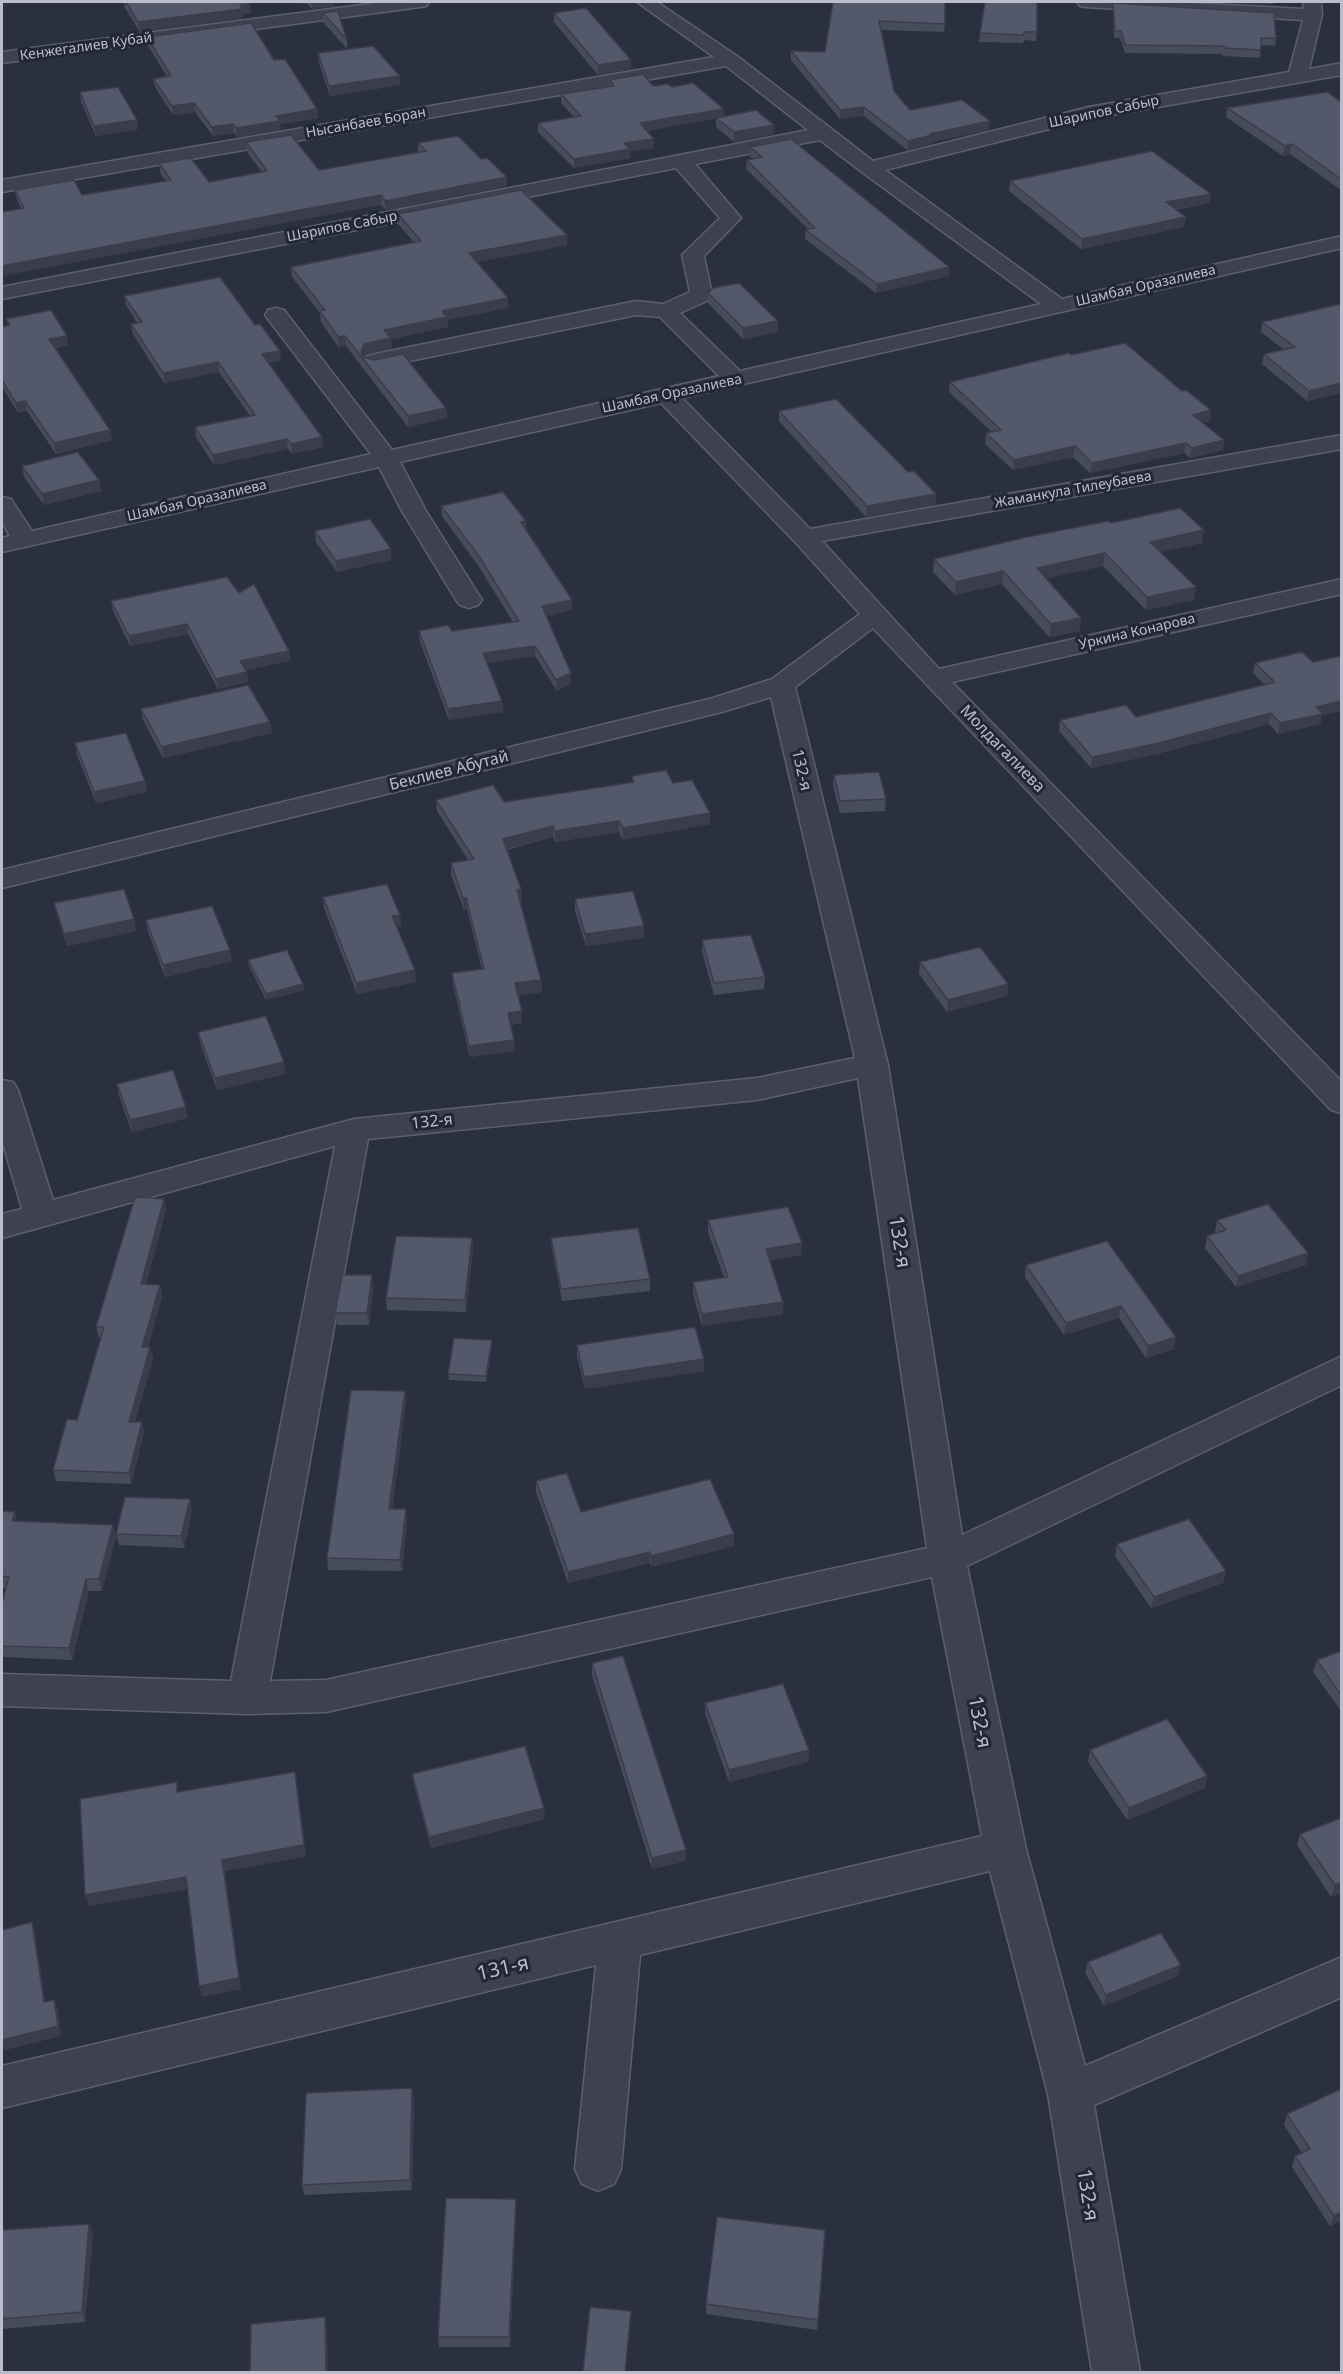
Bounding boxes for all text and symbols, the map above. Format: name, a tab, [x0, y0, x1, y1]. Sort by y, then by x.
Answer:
street label: Кенжегалиев Кубай	[19, 29, 153, 65]
street label: Шарипов Сабыр	[1047, 92, 1161, 132]
street label: Нысанбаев Боран	[305, 104, 427, 142]
street label: Шарипов Сабыр	[285, 208, 399, 246]
street label: Шамбая Оразалиева	[1075, 262, 1217, 310]
street label: Шамбая Оразалиева	[600, 371, 744, 417]
street label: Жаманкула Тилеубаева	[993, 468, 1153, 512]
street label: Шамбая Оразалиева	[126, 477, 268, 525]
street label: Уркина Конарова	[1077, 610, 1197, 654]
street label: Молдагалиева	[956, 701, 1048, 797]
street label: Беклиев Абутай	[387, 747, 511, 795]
street label: 132-я	[787, 747, 815, 793]
street label: 132-я	[410, 1110, 454, 1134]
street label: 132-я	[883, 1214, 915, 1270]
street label: 132-я	[962, 1694, 996, 1750]
street label: 131-я	[475, 1951, 531, 1987]
street label: 132-я	[1071, 2167, 1103, 2223]

